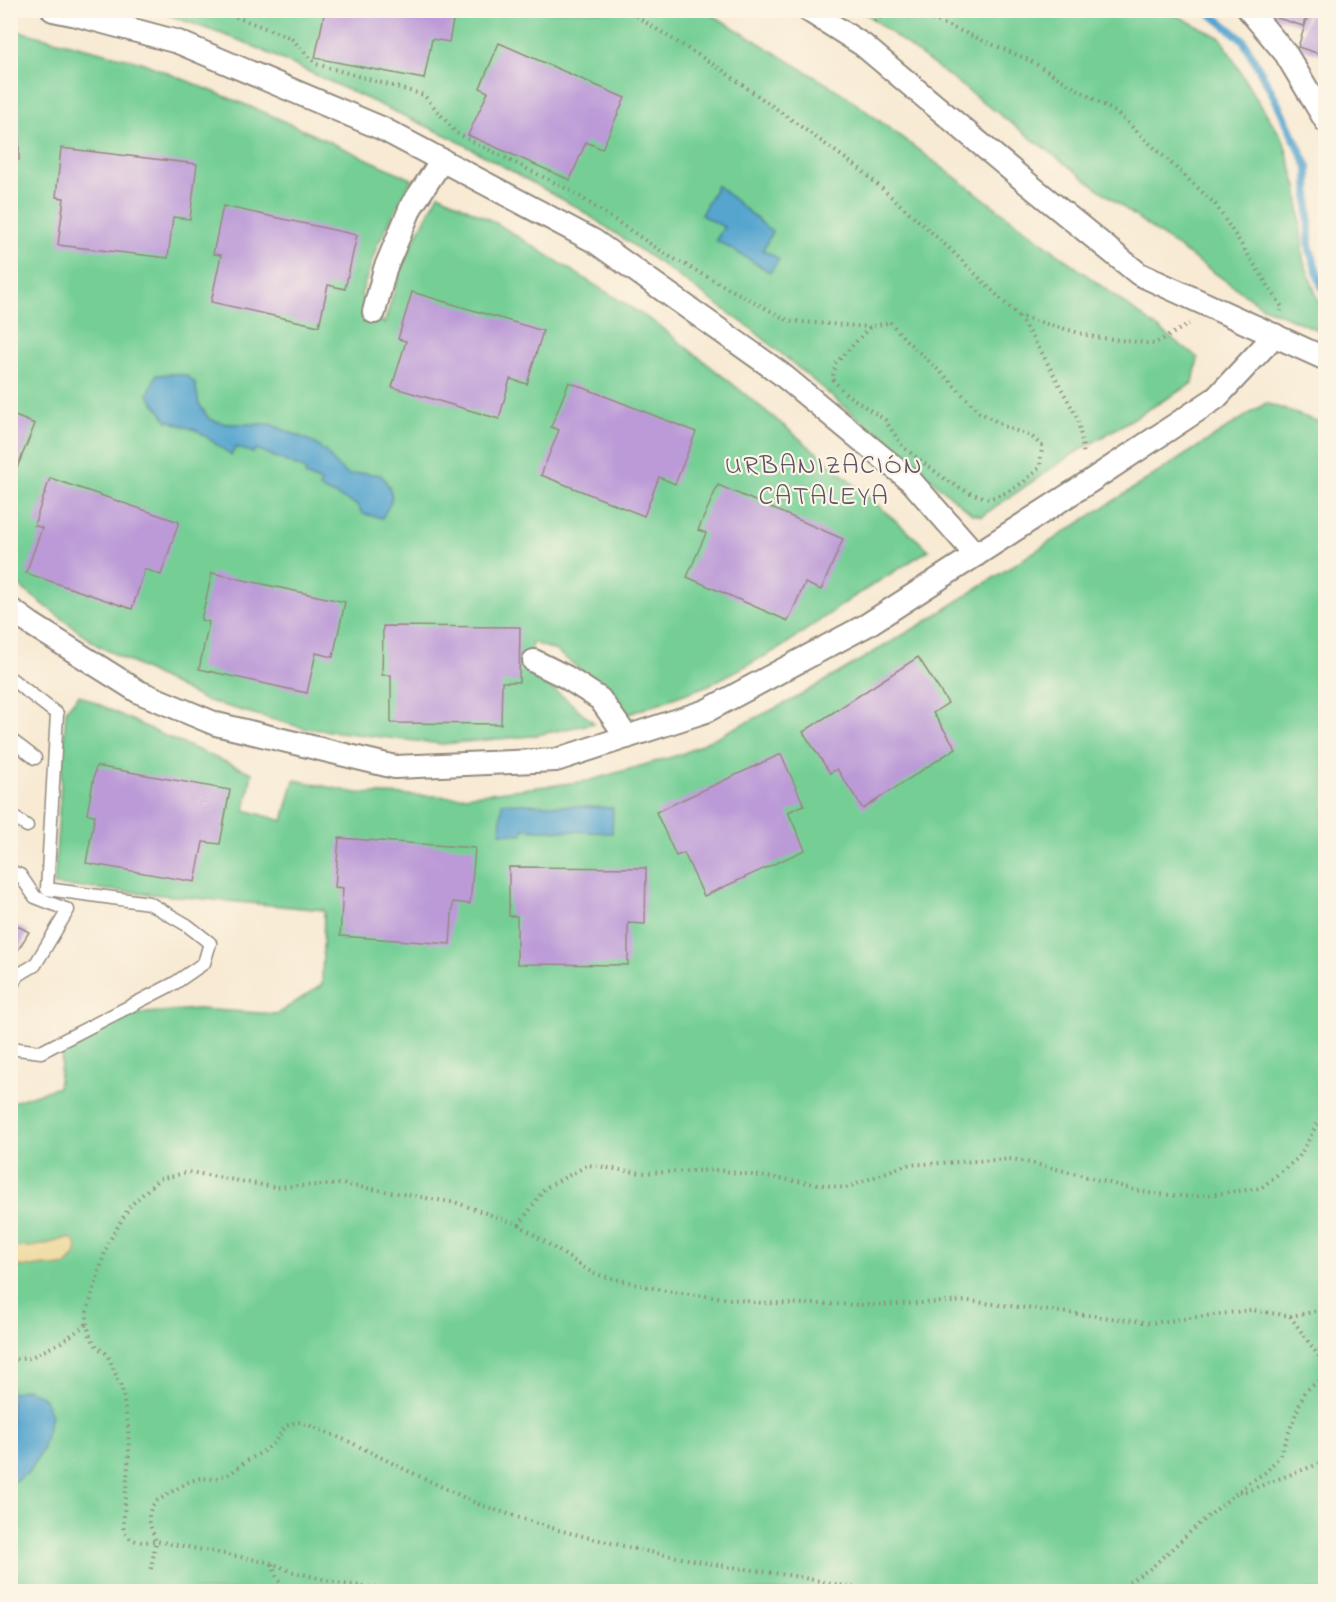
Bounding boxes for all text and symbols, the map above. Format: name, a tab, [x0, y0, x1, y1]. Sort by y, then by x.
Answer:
district label: URBANIZACIÓN CATALEYA	[725, 447, 923, 517]

